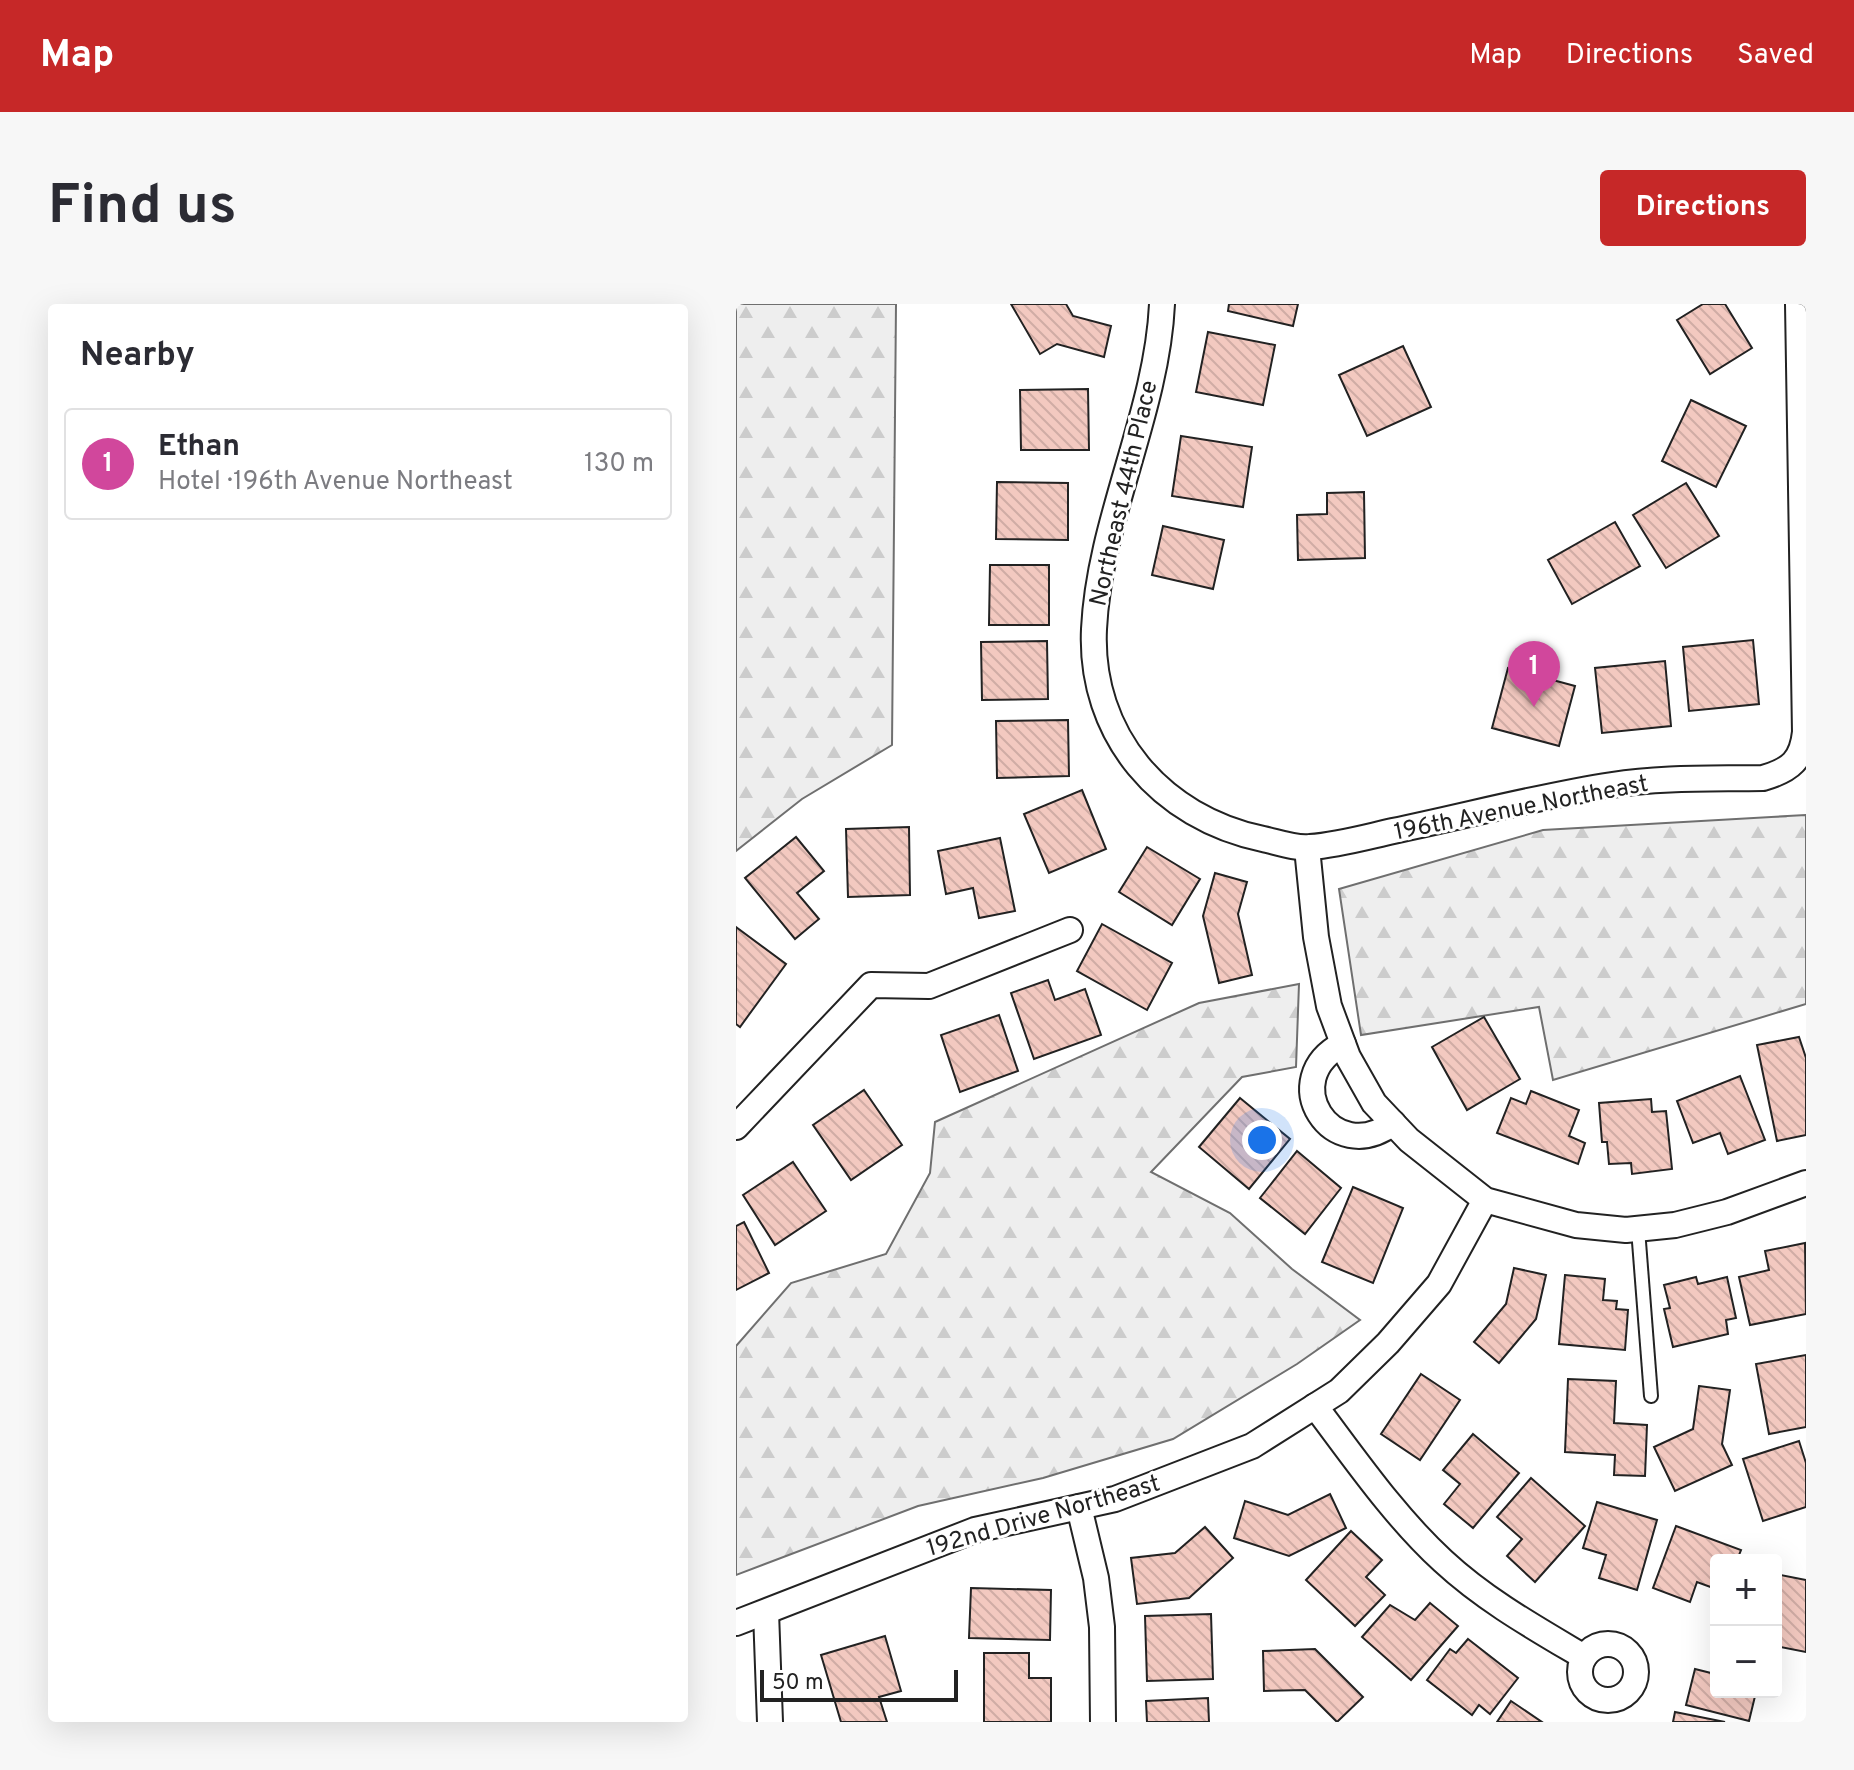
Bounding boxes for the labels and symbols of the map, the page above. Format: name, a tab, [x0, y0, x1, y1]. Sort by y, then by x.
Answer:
street label: Northeast 44th Place	[1084, 378, 1166, 609]
pin: 1	[1508, 641, 1560, 707]
street label: 196th Avenue Northeast	[1392, 770, 1651, 848]
your location	[1242, 1120, 1282, 1160]
street label: 192nd Drive Northeast	[923, 1469, 1164, 1565]
scale bar	[760, 1666, 958, 1702]

